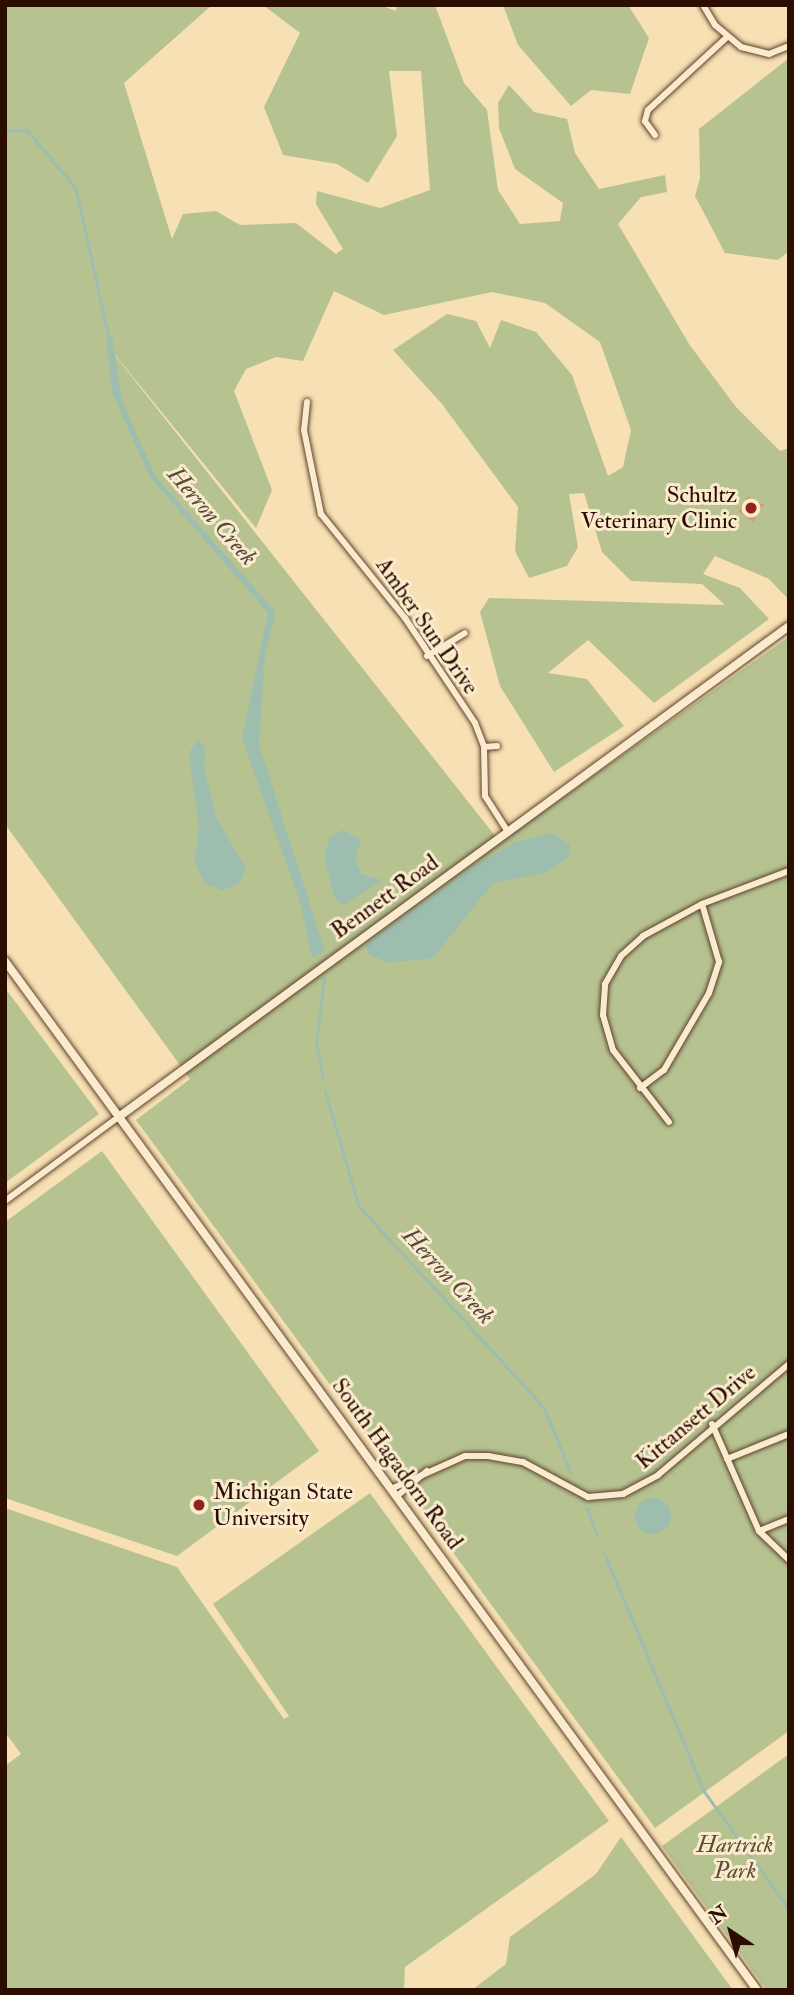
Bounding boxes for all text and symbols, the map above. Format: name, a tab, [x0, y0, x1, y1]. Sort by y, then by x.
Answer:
water label: Herron Creek	[161, 461, 263, 571]
place label: Schultz Veterinary Clinic	[580, 481, 737, 535]
marker: Schultz Veterinary Clinic	[743, 500, 759, 516]
street label: Amber Sun Drive	[370, 552, 484, 700]
street label: Bennett Road	[326, 849, 444, 945]
water label: Herron Creek	[396, 1222, 500, 1330]
street label: Kittansett Drive	[630, 1359, 762, 1475]
street label: South Hagadorn Road	[326, 1373, 468, 1555]
place label: Michigan State University	[213, 1478, 353, 1532]
marker: Michigan State University	[191, 1497, 207, 1513]
park label: Hartrick Park	[697, 1831, 773, 1885]
north arrow	[696, 1897, 766, 1967]
text: N	[705, 1900, 733, 1930]

